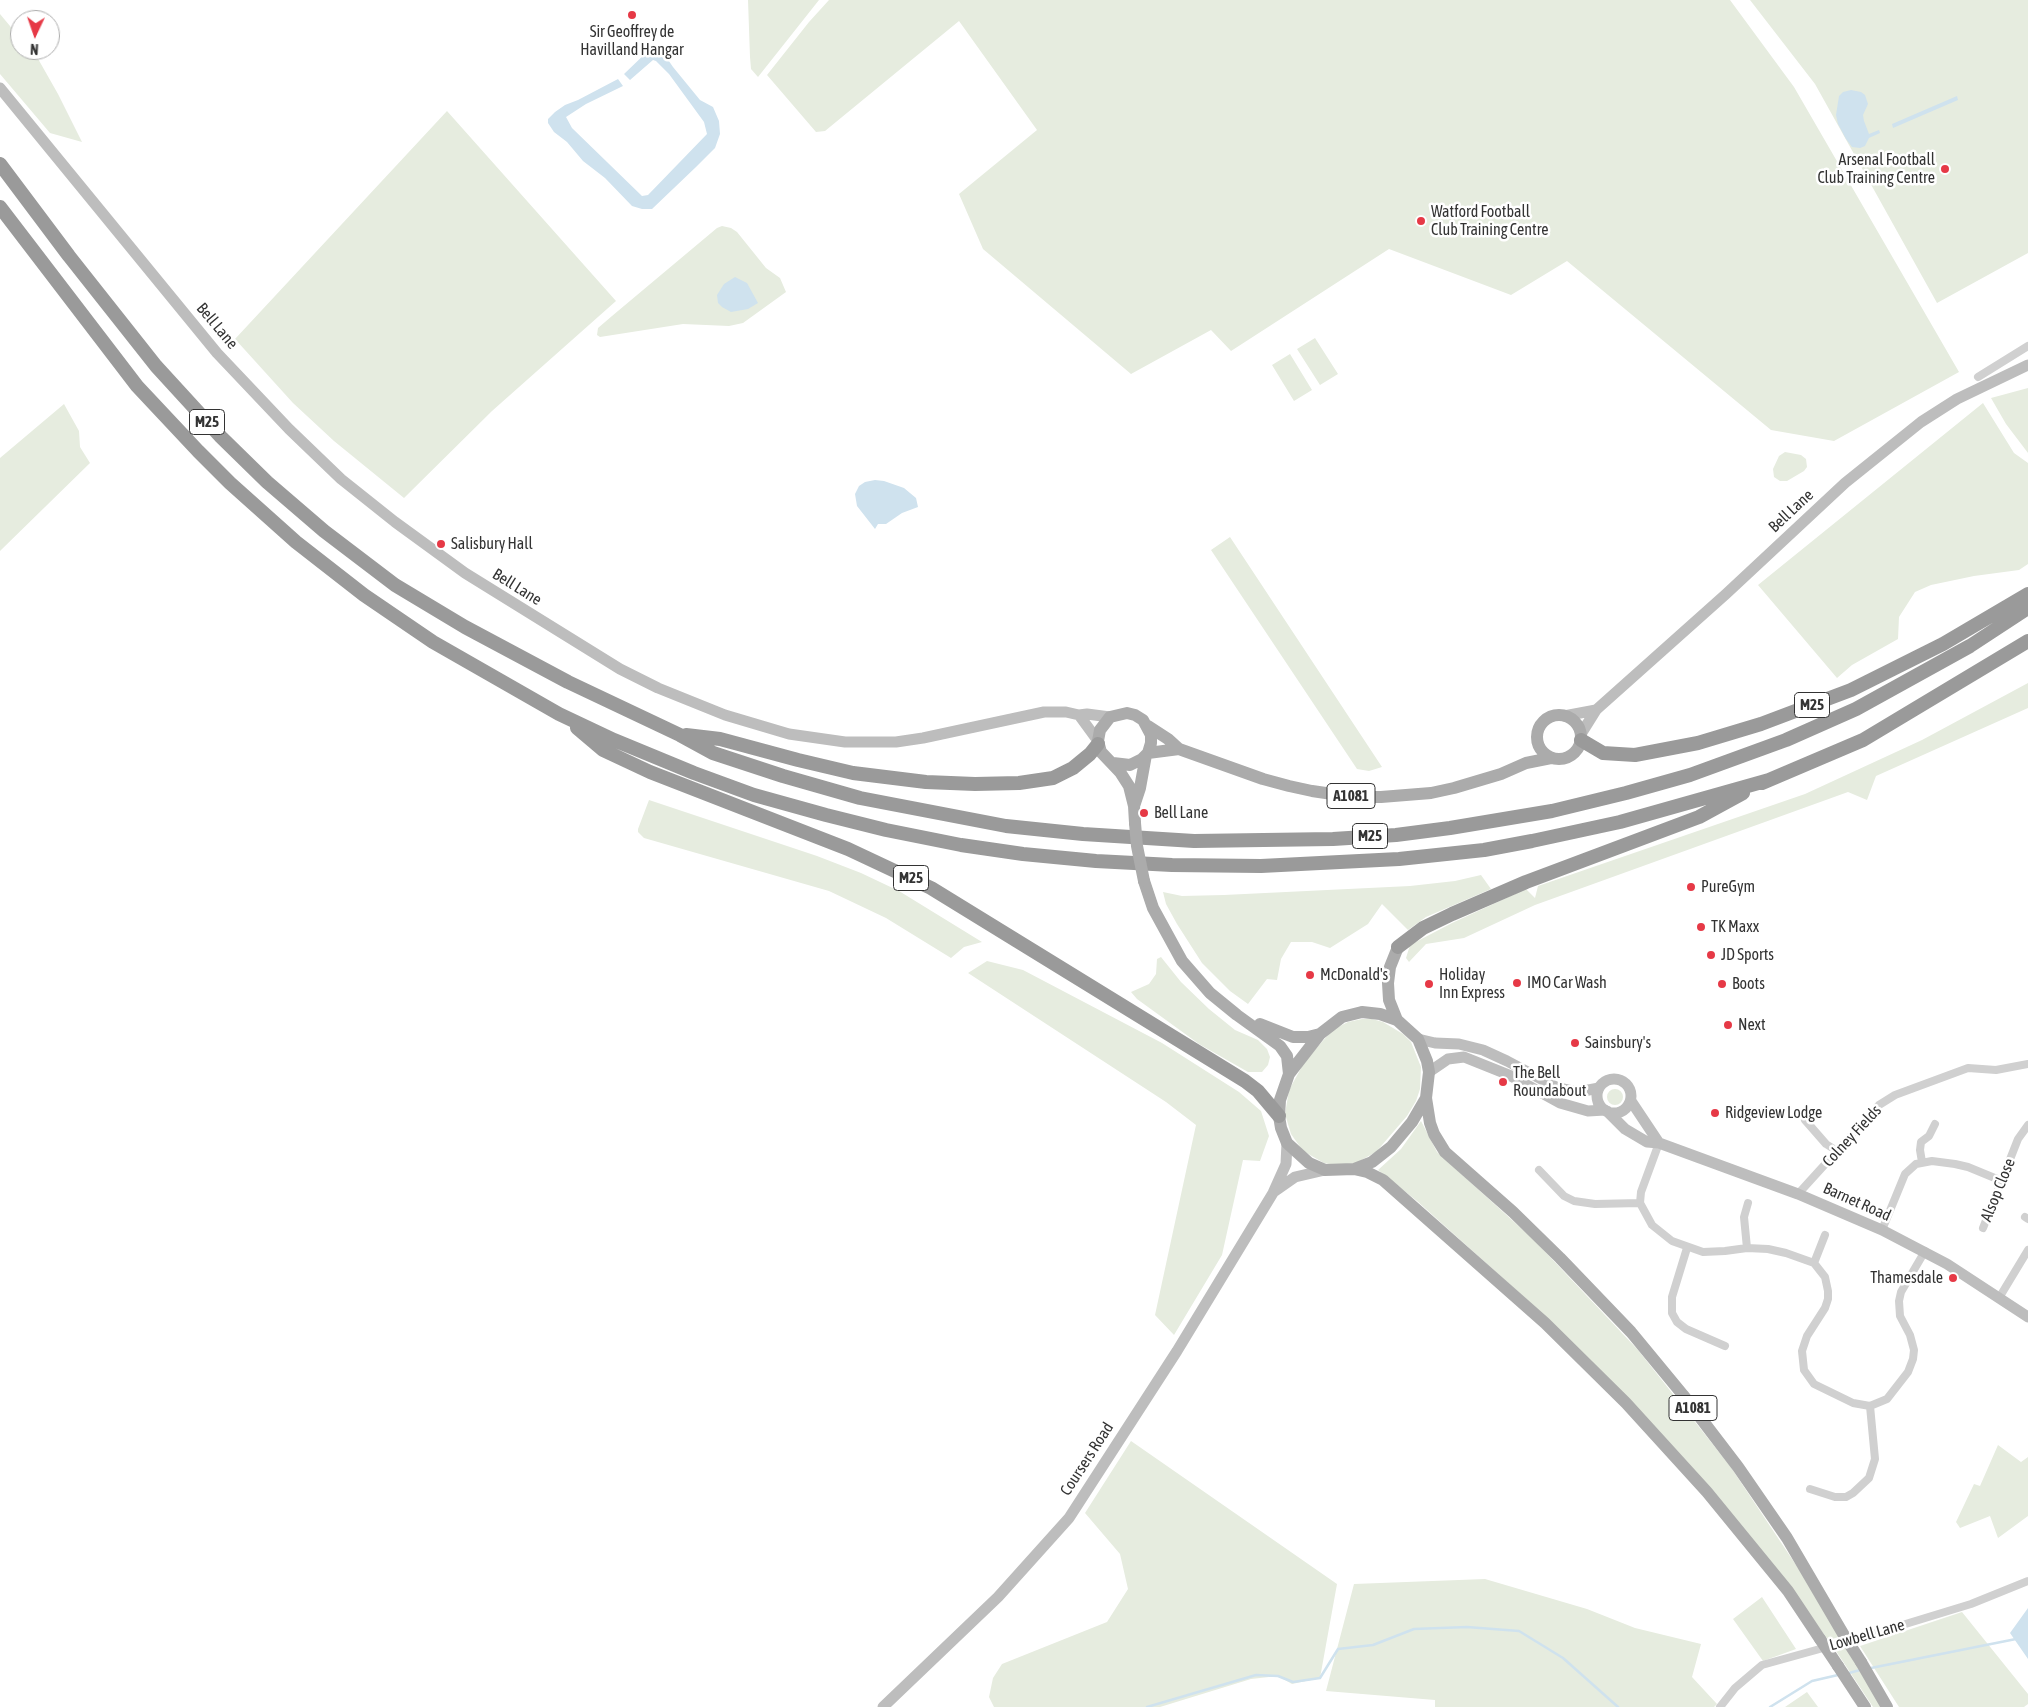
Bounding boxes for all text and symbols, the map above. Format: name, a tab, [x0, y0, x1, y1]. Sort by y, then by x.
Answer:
marker: Sir Geoffrey de Havilland Hangar	[626, 9, 638, 21]
north arrow	[10, 10, 60, 60]
place label: Sir Geoffrey de Havilland Hangar	[580, 22, 684, 60]
text: N	[30, 41, 39, 57]
place label: Arsenal Football Club Training Centre	[1817, 150, 1935, 188]
marker: Arsenal Football Club Training Centre	[1939, 163, 1951, 175]
place label: Watford Football Club Training Centre	[1431, 202, 1549, 240]
marker: Watford Football Club Training Centre	[1415, 215, 1427, 227]
street label: Bell Lane	[192, 299, 242, 353]
road number: M25	[190, 410, 224, 434]
street label: Bell Lane	[1765, 486, 1817, 536]
place label: Salisbury Hall	[451, 534, 533, 554]
marker: Salisbury Hall	[435, 538, 447, 550]
street label: Bell Lane	[489, 565, 545, 609]
road number: M25	[1794, 692, 1830, 718]
road number: A1081	[1327, 784, 1375, 808]
place label: Bell Lane	[1154, 803, 1208, 823]
marker: Bell Lane	[1138, 807, 1150, 819]
road number: M25	[1352, 824, 1388, 848]
road number: M25	[894, 866, 928, 890]
place label: PureGym	[1701, 877, 1755, 897]
marker: PureGym	[1685, 881, 1697, 893]
place label: TK Maxx	[1711, 917, 1759, 937]
marker: TK Maxx	[1695, 921, 1707, 933]
place label: JD Sports	[1721, 945, 1774, 965]
marker: JD Sports	[1705, 949, 1717, 961]
place label: McDonald's	[1320, 965, 1388, 985]
place label: Holiday Inn Express	[1439, 965, 1505, 1003]
marker: McDonald's	[1304, 969, 1316, 981]
place label: IMO Car Wash	[1527, 973, 1607, 993]
place label: Boots	[1732, 974, 1765, 994]
marker: IMO Car Wash	[1511, 977, 1523, 989]
marker: Holiday Inn Express	[1423, 978, 1435, 990]
marker: Boots	[1716, 978, 1728, 990]
place label: Next	[1738, 1015, 1766, 1035]
marker: Next	[1722, 1019, 1734, 1031]
place label: Sainsbury's	[1585, 1033, 1651, 1053]
marker: Sainsbury's	[1569, 1037, 1581, 1049]
place label: The Bell Roundabout	[1513, 1063, 1586, 1101]
marker: The Bell Roundabout	[1497, 1076, 1509, 1088]
street label: Colney Fields	[1819, 1101, 1885, 1171]
place label: Ridgeview Lodge	[1725, 1103, 1822, 1123]
marker: Ridgeview Lodge	[1709, 1107, 1721, 1119]
street label: Alsop Close	[1977, 1155, 2019, 1225]
street label: Barnet Road	[1820, 1179, 1894, 1225]
place label: Thamesdale	[1870, 1268, 1943, 1288]
marker: Thamesdale	[1947, 1272, 1959, 1284]
road number: A1081	[1669, 1396, 1717, 1420]
street label: Coursers Road	[1056, 1419, 1118, 1499]
street label: Lowbell Lane	[1827, 1615, 1907, 1655]

